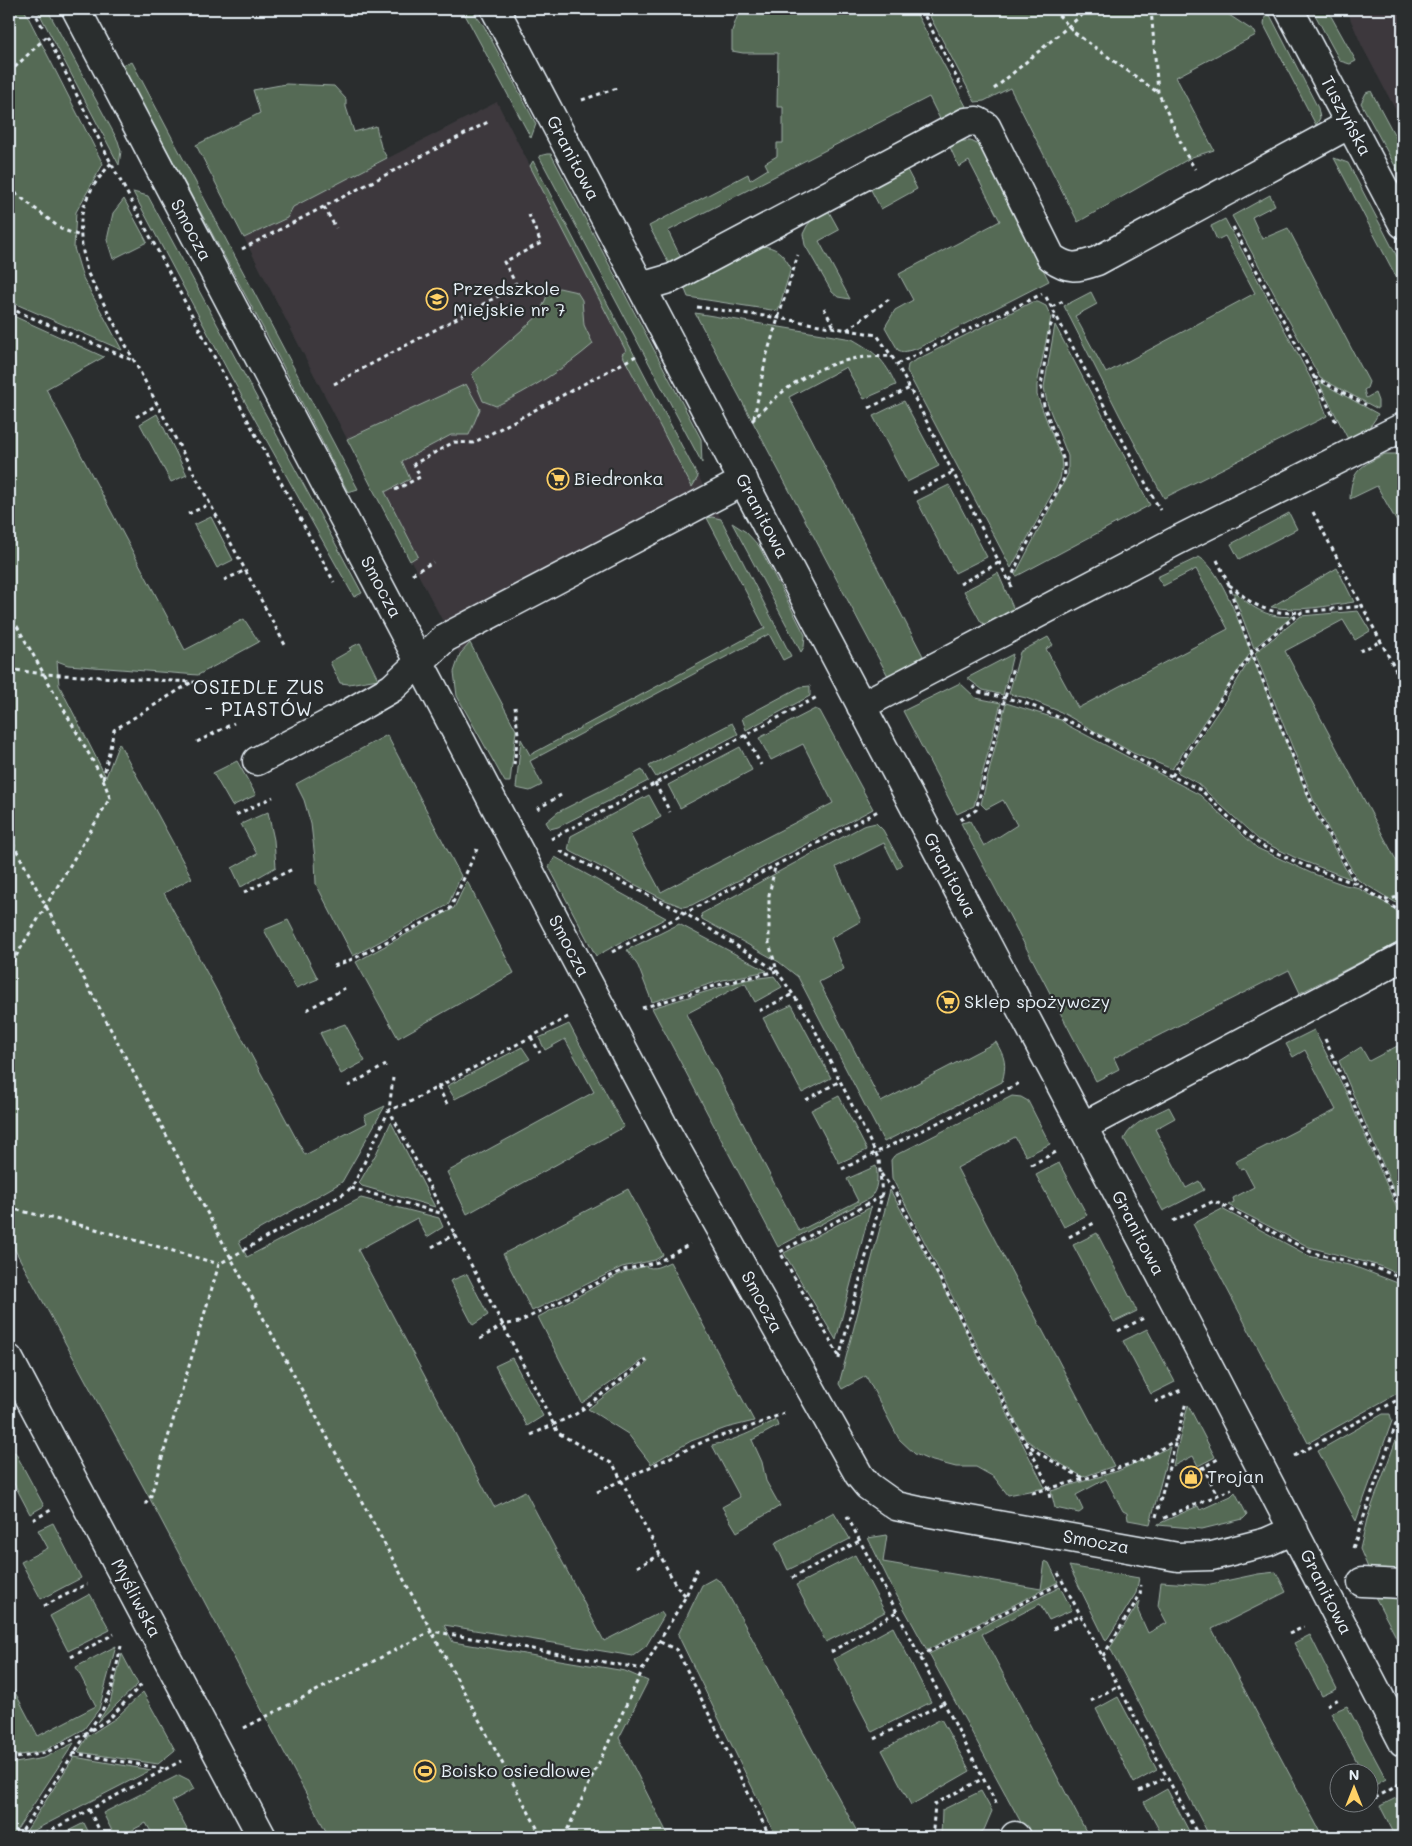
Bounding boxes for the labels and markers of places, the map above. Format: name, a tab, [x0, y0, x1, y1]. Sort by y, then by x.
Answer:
place label: Przedszkole Miejskie nr 7	[453, 276, 566, 321]
school or university icon: Przedszkole Miejskie nr 7	[425, 287, 449, 311]
place label: Biedronka	[574, 466, 664, 490]
supermarket icon: Biedronka	[546, 467, 570, 491]
place label: Sklep spożywczy	[964, 989, 1110, 1013]
supermarket icon: Sklep spożywczy	[936, 990, 960, 1014]
place label: Trojan	[1207, 1464, 1264, 1488]
shop icon: Trojan	[1179, 1465, 1203, 1489]
place label: Boisko osiedlowe	[441, 1758, 591, 1782]
sports icon: Boisko osiedlowe	[413, 1759, 437, 1783]

